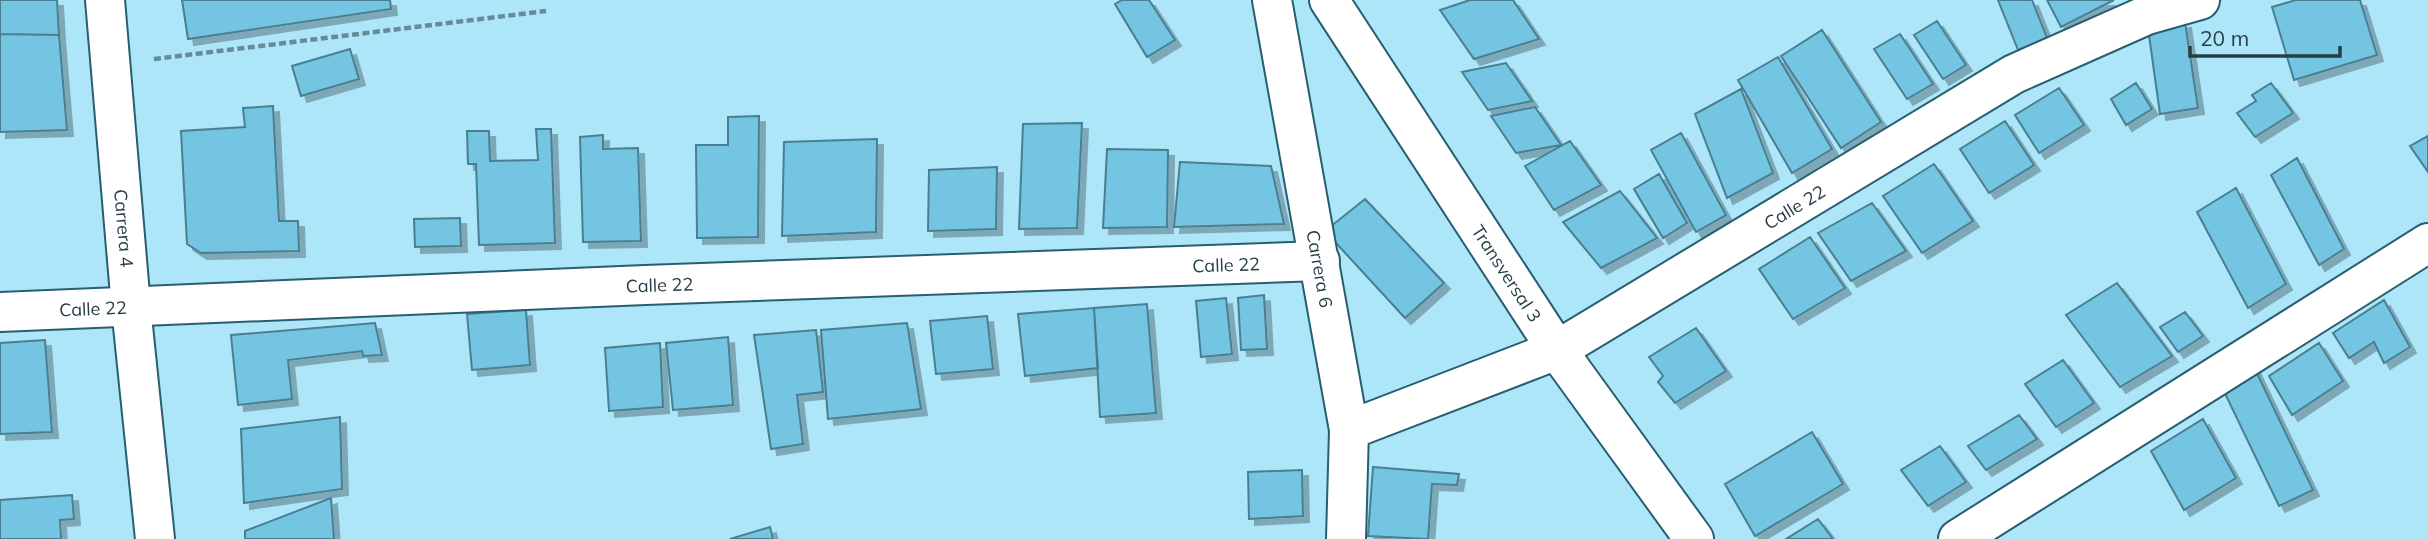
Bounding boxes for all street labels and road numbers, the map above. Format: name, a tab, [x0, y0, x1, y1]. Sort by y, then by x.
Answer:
street label: Calle 22	[1759, 179, 1829, 234]
street label: Carrera 4	[110, 188, 139, 268]
street label: Transversal 3	[1467, 220, 1547, 326]
street label: Carrera 6	[1302, 228, 1338, 309]
street label: Calle 22	[1192, 252, 1260, 277]
street label: Calle 22	[625, 272, 694, 297]
street label: Calle 22	[59, 295, 127, 321]

